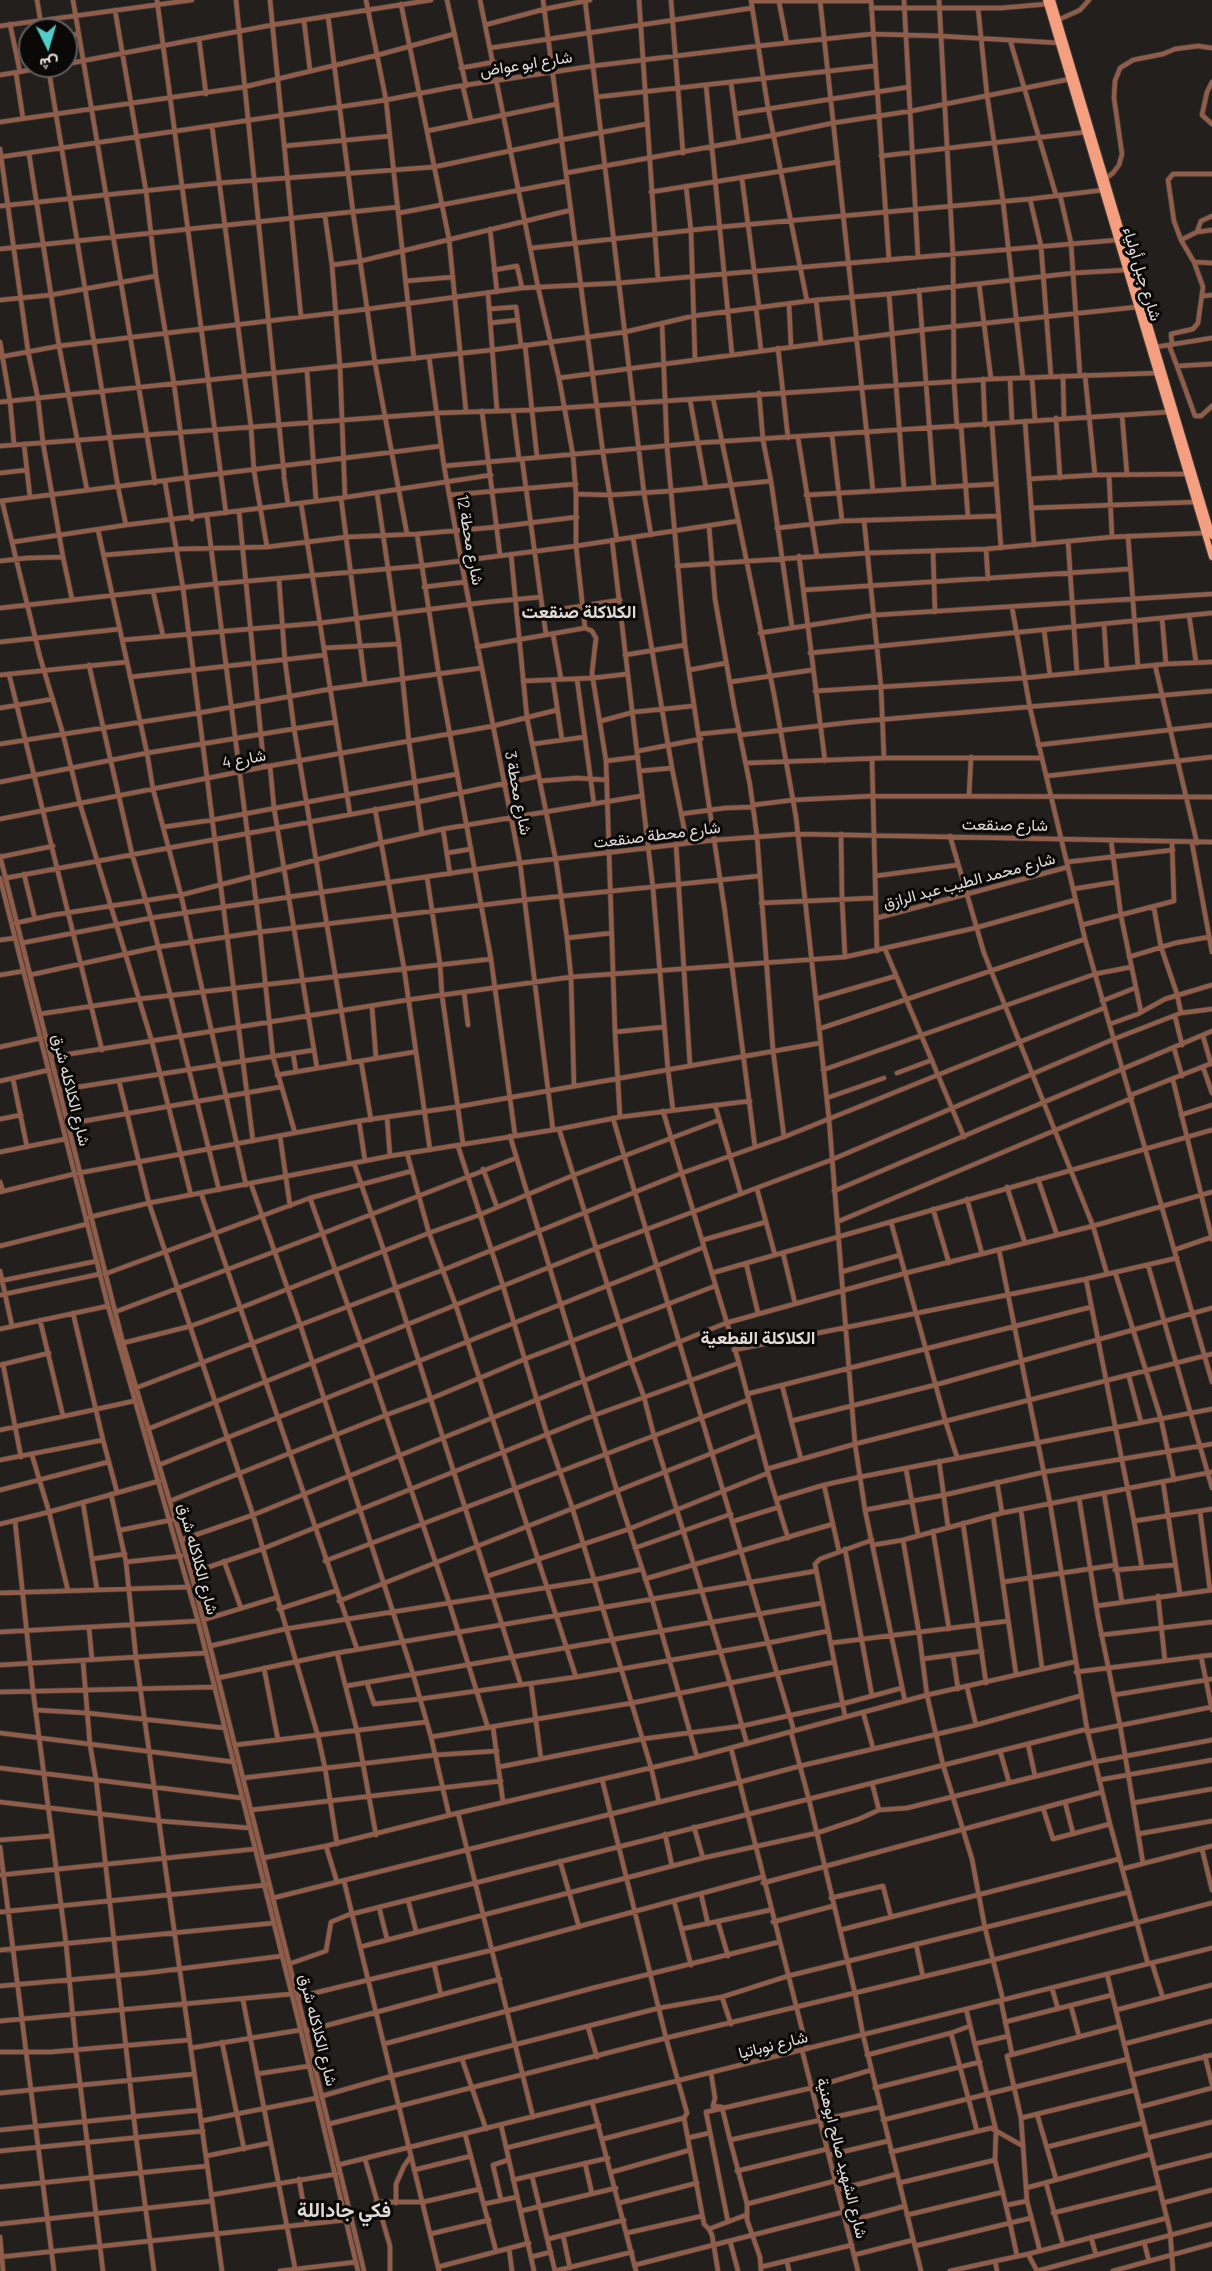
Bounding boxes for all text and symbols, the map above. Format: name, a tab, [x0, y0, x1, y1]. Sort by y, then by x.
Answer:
north arrow	[18, 18, 78, 78]
street label: شارع ابو عواض	[478, 47, 574, 81]
text: ش	[39, 54, 60, 75]
street label: شارع جبل أولياء	[1119, 225, 1165, 323]
street label: شارع محطة 12	[453, 493, 487, 587]
district label: الكلاكلة صنقعت	[522, 601, 636, 623]
street label: شارع 4	[220, 745, 268, 773]
street label: شارع محطة 3	[500, 749, 536, 837]
street label: شارع صنقعت	[962, 815, 1048, 835]
street label: شارع محطة صنقعت	[592, 818, 722, 852]
street label: شارع محمد الطيب عبد الرازق	[881, 849, 1057, 913]
street label: شارع الكلاكله شرق	[48, 1032, 94, 1148]
district label: الكلاكلة القطعية	[701, 1327, 815, 1349]
street label: شارع الكلاكله شرق	[174, 1501, 222, 1617]
street label: شارع الكلاكله شرق	[295, 1972, 341, 2088]
street label: شارع نوباتيا	[736, 2027, 810, 2063]
street label: شارع الشهيد صالح ابوهنية	[813, 2076, 871, 2240]
district label: فكي جاداللة	[297, 2198, 391, 2222]

